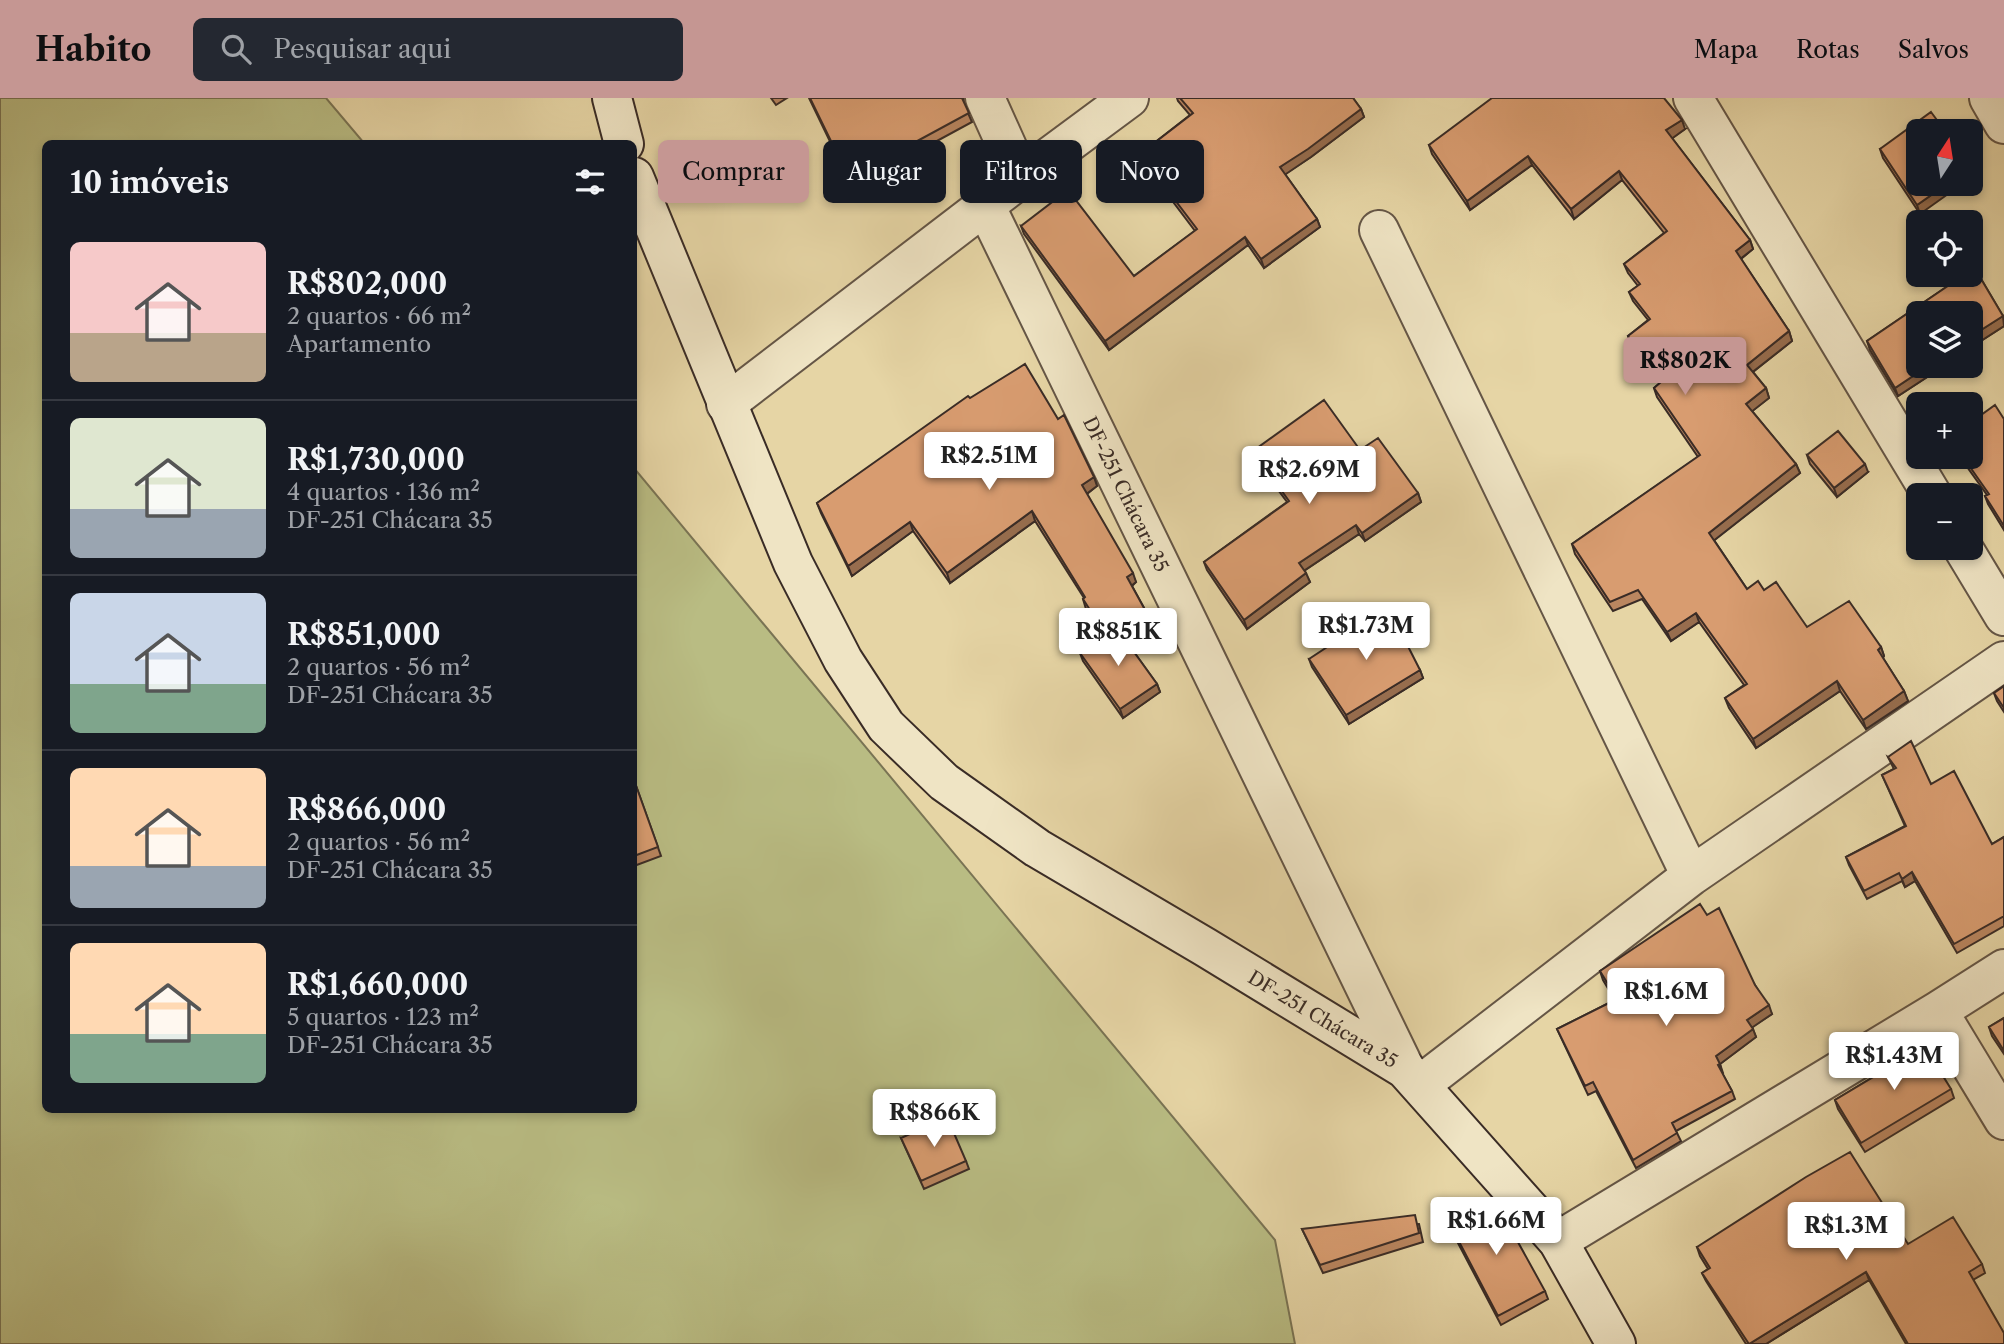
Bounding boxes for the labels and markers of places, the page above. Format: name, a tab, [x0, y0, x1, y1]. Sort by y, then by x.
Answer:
pin: R$802K	[1628, 338, 1742, 397]
pin: R$2.51M	[924, 432, 1054, 492]
pin: R$2.69M	[1244, 446, 1374, 506]
pin: R$1.73M	[1301, 602, 1431, 662]
pin: R$851K	[1061, 608, 1175, 668]
pin: R$1.6M	[1609, 968, 1723, 1028]
pin: R$1.43M	[1829, 1032, 1959, 1092]
pin: R$866K	[877, 1090, 991, 1149]
pin: R$1.66M	[1431, 1198, 1561, 1257]
pin: R$1.3M	[1789, 1202, 1903, 1262]

